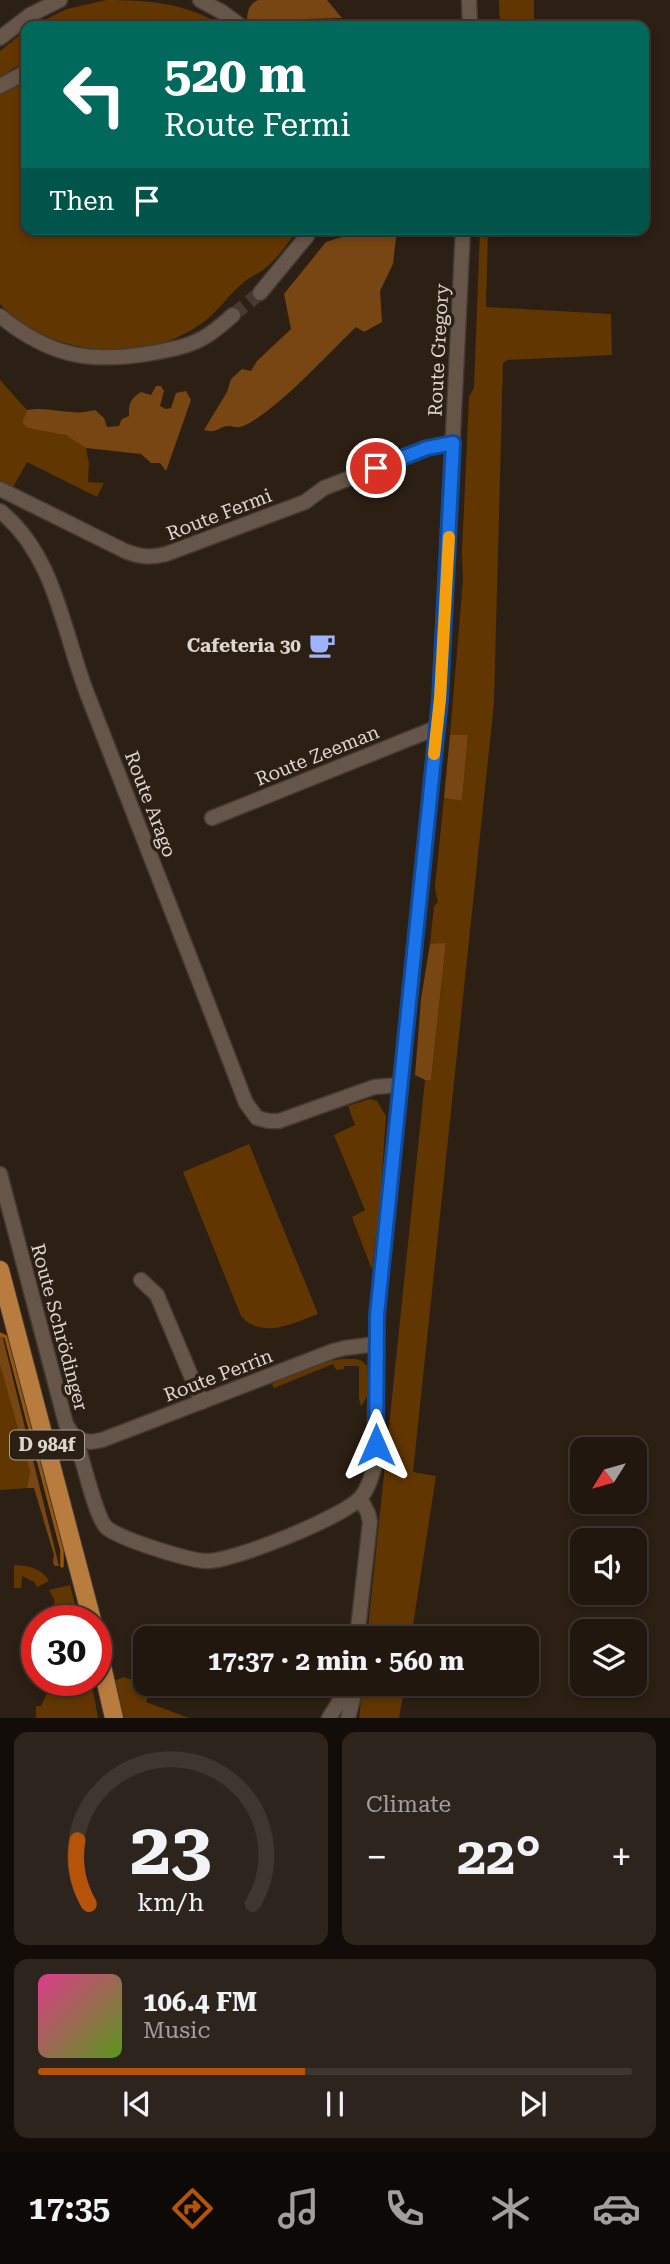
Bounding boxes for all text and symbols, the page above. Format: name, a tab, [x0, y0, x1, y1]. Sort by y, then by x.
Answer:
text: 520 m	[164, 47, 306, 104]
icon: left	[49, 49, 140, 140]
text: Route Fermi	[164, 106, 351, 144]
icon: arrive	[128, 182, 166, 220]
text: Then	[49, 186, 114, 216]
street label: Route Gregory	[424, 282, 453, 417]
pin	[346, 438, 406, 498]
icon: arrive	[357, 449, 395, 487]
street label: Route Fermi	[163, 484, 275, 545]
cafe icon: Cafeteria 30	[307, 630, 337, 660]
place label: Cafeteria 30	[187, 634, 301, 657]
street label: Route Zeeman	[252, 720, 382, 791]
street label: Route Arago	[120, 748, 181, 860]
street label: Route Schrödinger	[26, 1241, 93, 1413]
street label: Route Perrin	[160, 1344, 276, 1407]
position arrow	[339, 1408, 413, 1482]
road number: D 984f	[10, 1430, 84, 1460]
north arrow	[570, 1437, 648, 1514]
map controls	[570, 1437, 647, 1696]
button: sound	[570, 1528, 647, 1605]
speed limit sign: 30	[21, 1605, 112, 1696]
button: layers	[570, 1619, 647, 1696]
text: 17:37 · 2 min · 560 m	[208, 1646, 464, 1676]
text: Climate	[366, 1791, 451, 1818]
text: 23	[130, 1808, 212, 1893]
text: 22°	[457, 1826, 541, 1887]
text: −	[366, 1835, 387, 1879]
text: +	[611, 1835, 632, 1879]
text: km/h	[138, 1888, 204, 1917]
text: 106.4 FM	[143, 1987, 257, 2017]
text: Music	[143, 2017, 210, 2044]
icon: previous	[118, 2085, 156, 2123]
icon: pause	[316, 2085, 354, 2123]
icon: next	[514, 2085, 552, 2123]
icon: directions	[168, 2184, 217, 2233]
icon: music	[274, 2184, 323, 2233]
icon: phone	[380, 2184, 429, 2233]
icon: climate	[486, 2184, 535, 2233]
icon: car	[592, 2184, 641, 2233]
text: 17:35	[29, 2189, 110, 2227]

